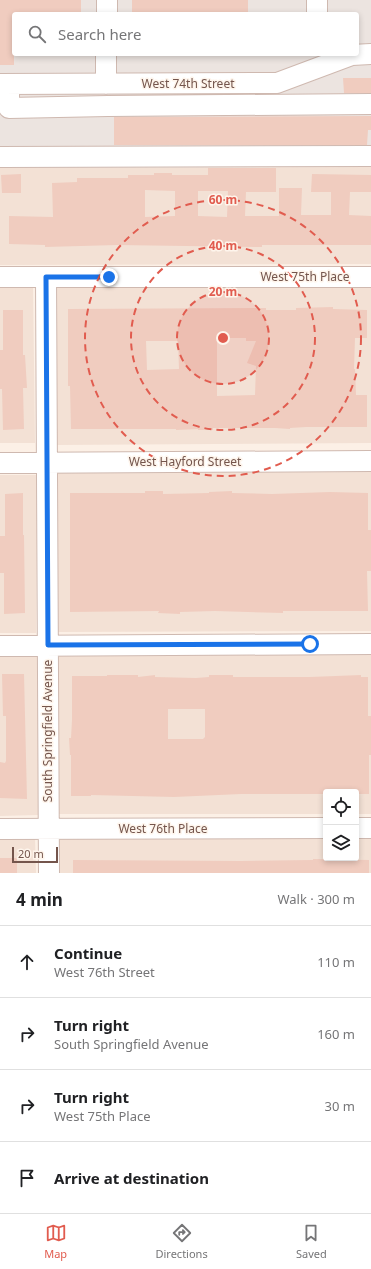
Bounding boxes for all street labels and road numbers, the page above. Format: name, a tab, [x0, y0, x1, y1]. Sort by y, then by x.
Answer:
street label: West 74th Street	[142, 75, 235, 92]
street label: West 75th Place	[260, 268, 350, 285]
street label: West Hayford Street	[129, 453, 242, 470]
street label: South Springfield Avenue	[39, 659, 56, 802]
street label: West 76th Place	[118, 820, 208, 837]

